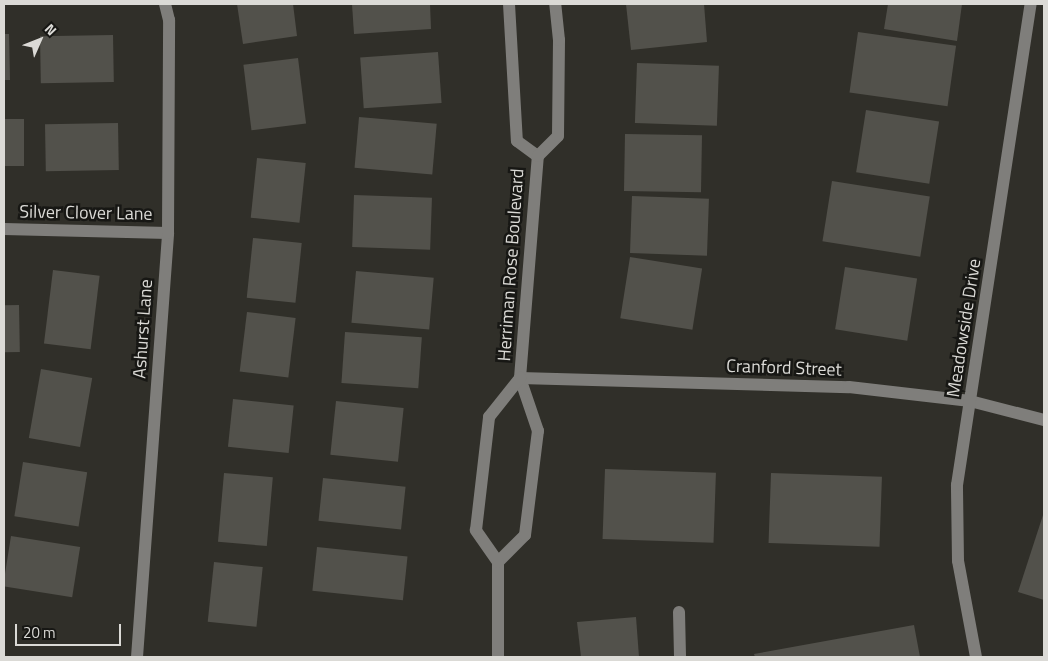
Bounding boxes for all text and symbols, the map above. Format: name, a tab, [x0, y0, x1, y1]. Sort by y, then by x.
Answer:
north arrow	[15, 15, 65, 65]
text: N	[40, 18, 62, 40]
street label: Herriman Rose Boulevard	[493, 168, 529, 362]
street label: Silver Clover Lane	[19, 201, 153, 225]
street label: Meadowside Drive	[942, 257, 986, 399]
street label: Ashurst Lane	[129, 279, 157, 379]
street label: Cranford Street	[726, 355, 842, 381]
scale bar	[18, 614, 124, 646]
text: 20 m	[23, 621, 56, 644]

